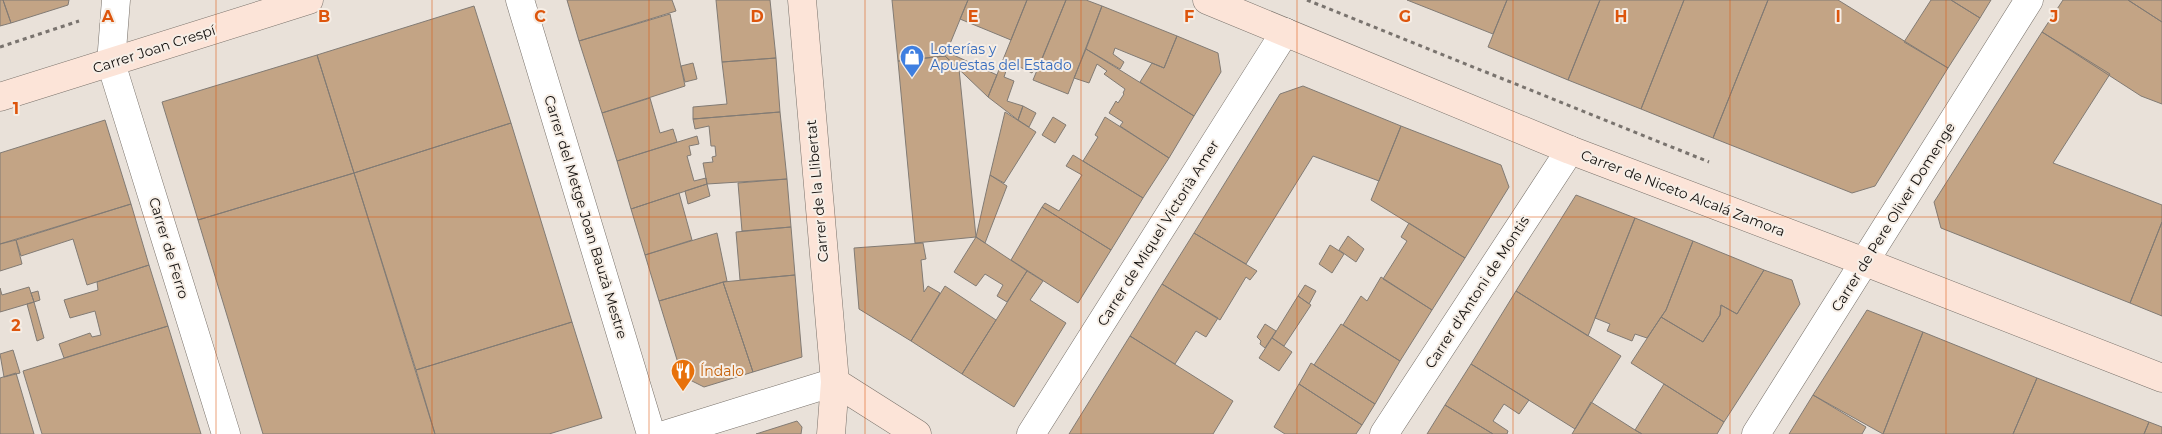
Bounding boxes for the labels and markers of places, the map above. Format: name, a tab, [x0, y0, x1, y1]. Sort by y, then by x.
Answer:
place label: Loterías y Apuestas del Estado	[930, 40, 1072, 74]
shop icon: Loterías y Apuestas del Estado	[899, 44, 925, 78]
restaurant icon: Índalo	[670, 358, 696, 392]
place label: Índalo	[700, 362, 744, 380]

